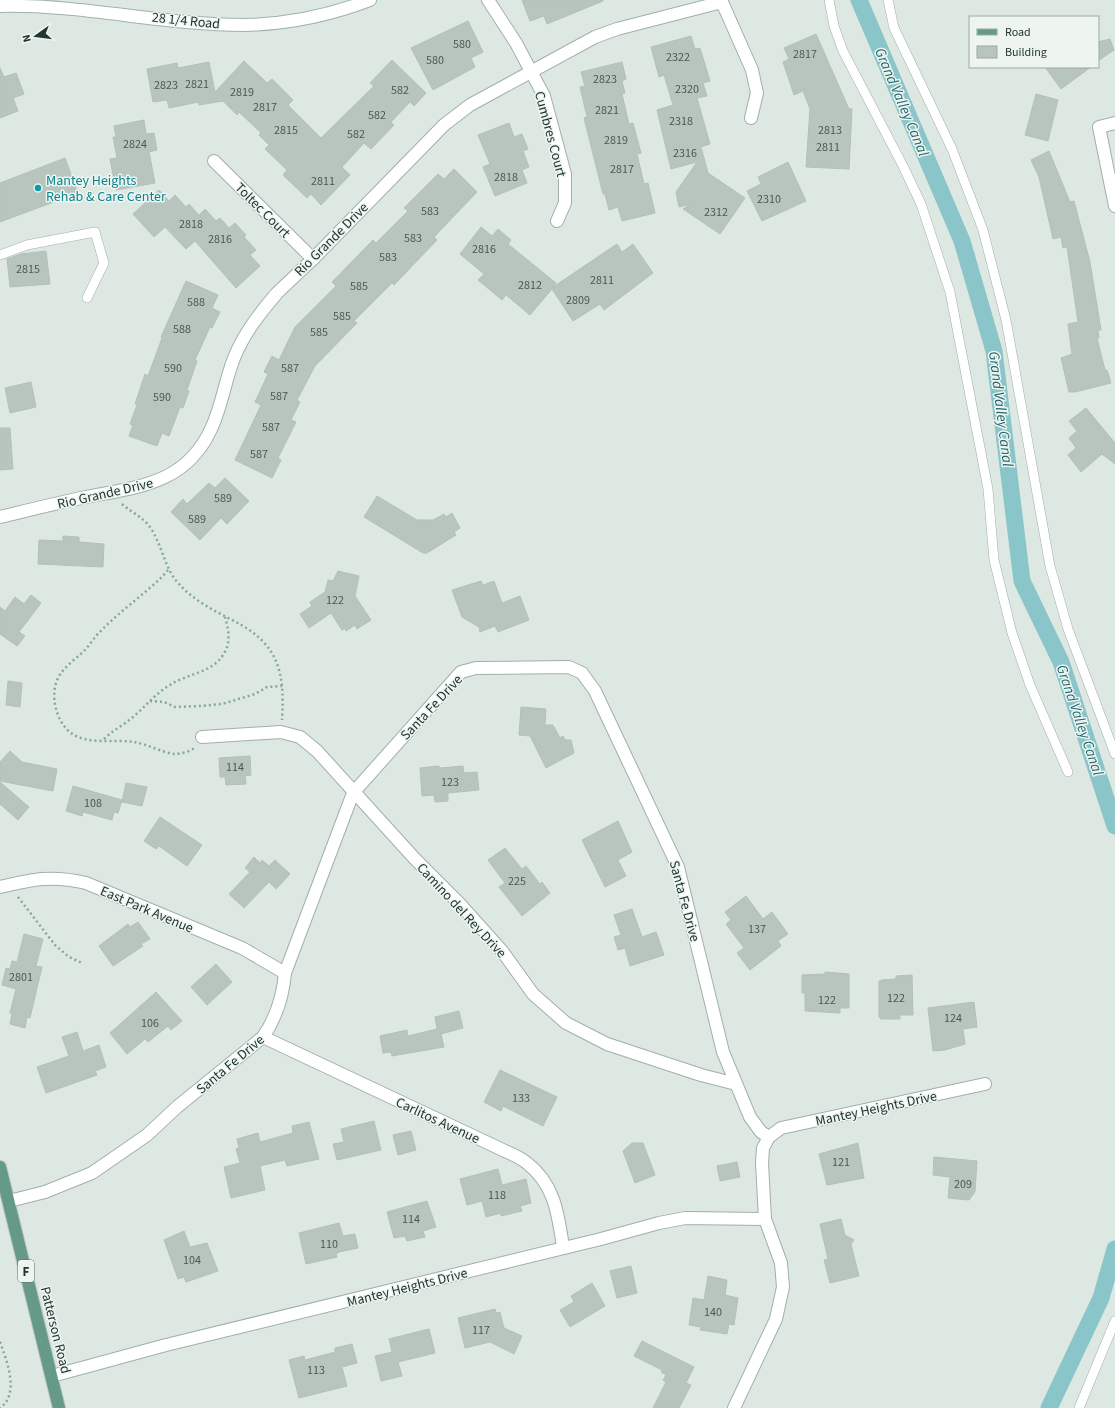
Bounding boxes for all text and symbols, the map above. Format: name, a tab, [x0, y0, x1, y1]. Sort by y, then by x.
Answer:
street label: 28 1/4 Road	[151, 7, 221, 35]
north arrow	[16, 16, 56, 56]
legend	[969, 16, 1099, 68]
text: Road	[1005, 24, 1031, 41]
text: N	[19, 33, 35, 44]
house number: 580	[453, 36, 471, 53]
text: Building	[1005, 44, 1047, 61]
water label: Grand Valley Canal	[869, 45, 934, 160]
house number: 2817	[793, 46, 817, 63]
house number: 2322	[666, 49, 690, 66]
house number: 580	[426, 52, 444, 69]
house number: 2823	[593, 71, 617, 88]
house number: 2821	[185, 76, 209, 93]
house number: 2823	[154, 77, 178, 94]
house number: 2320	[675, 81, 699, 98]
house number: 582	[391, 82, 409, 99]
house number: 2819	[230, 84, 254, 101]
street label: Cumbres Court	[529, 89, 571, 180]
house number: 2817	[253, 99, 277, 116]
house number: 2821	[595, 102, 619, 119]
house number: 582	[368, 107, 386, 124]
house number: 2318	[669, 113, 693, 130]
house number: 2815	[274, 122, 298, 139]
house number: 2813	[818, 122, 842, 139]
house number: 582	[347, 126, 365, 143]
house number: 2819	[604, 132, 628, 149]
house number: 2824	[123, 136, 147, 153]
house number: 2811	[816, 139, 840, 156]
house number: 2316	[673, 145, 697, 162]
house number: 2817	[610, 161, 634, 178]
house number: 2818	[494, 169, 518, 186]
place label: Mantey Heights Rehab & Care Center	[46, 171, 166, 207]
house number: 2811	[311, 173, 335, 190]
street label: Toltec Court	[230, 178, 295, 243]
marker: Mantey Heights Rehab & Care Center	[33, 183, 43, 193]
house number: 2310	[757, 191, 781, 208]
street label: Rio Grande Drive	[290, 198, 373, 281]
house number: 583	[421, 203, 439, 220]
house number: 2312	[704, 204, 728, 221]
house number: 2818	[179, 216, 203, 233]
house number: 583	[404, 230, 422, 247]
house number: 2816	[208, 231, 232, 248]
house number: 2816	[472, 241, 496, 258]
house number: 583	[379, 249, 397, 266]
house number: 2815	[16, 261, 40, 278]
house number: 2811	[590, 272, 614, 289]
house number: 2812	[518, 277, 542, 294]
house number: 585	[350, 278, 368, 295]
house number: 2809	[566, 292, 590, 309]
house number: 588	[187, 294, 205, 311]
house number: 585	[333, 308, 351, 325]
house number: 588	[173, 321, 191, 338]
house number: 585	[310, 324, 328, 341]
water label: Grand Valley Canal	[983, 350, 1018, 468]
house number: 590	[164, 360, 182, 377]
house number: 587	[281, 360, 299, 377]
house number: 587	[270, 388, 288, 405]
house number: 590	[153, 389, 171, 406]
house number: 587	[262, 419, 280, 436]
house number: 587	[250, 446, 268, 463]
street label: Rio Grande Drive	[55, 473, 155, 515]
house number: 589	[214, 490, 232, 507]
house number: 589	[188, 511, 206, 528]
house number: 122	[326, 592, 344, 609]
water label: Grand Valley Canal	[1051, 662, 1108, 779]
street label: Santa Fe Drive	[396, 670, 467, 745]
house number: 114	[226, 759, 244, 776]
house number: 123	[441, 774, 459, 791]
house number: 108	[84, 795, 102, 812]
street label: Santa Fe Drive	[664, 858, 704, 944]
street label: Camino del Rey Drive	[412, 859, 511, 963]
house number: 225	[508, 873, 526, 890]
street label: East Park Avenue	[97, 881, 196, 939]
house number: 137	[748, 921, 766, 938]
house number: 2801	[9, 969, 33, 986]
house number: 122	[887, 990, 905, 1007]
house number: 122	[818, 992, 836, 1009]
house number: 124	[944, 1010, 962, 1027]
house number: 106	[141, 1015, 159, 1032]
street label: Santa Fe Drive	[192, 1030, 269, 1099]
street label: Mantey Heights Drive	[814, 1086, 939, 1132]
house number: 133	[512, 1090, 530, 1107]
street label: Carlitos Avenue	[392, 1093, 483, 1149]
house number: 121	[832, 1154, 850, 1171]
house number: 209	[954, 1176, 972, 1193]
house number: 118	[488, 1187, 506, 1204]
house number: 114	[402, 1211, 420, 1228]
house number: 110	[320, 1236, 338, 1253]
house number: 104	[183, 1252, 201, 1269]
road number: F	[18, 1260, 34, 1282]
street label: Mantey Heights Drive	[345, 1263, 470, 1313]
street label: Patterson Road	[35, 1285, 75, 1376]
house number: 140	[704, 1304, 722, 1321]
house number: 117	[472, 1322, 490, 1339]
house number: 113	[307, 1362, 325, 1379]

